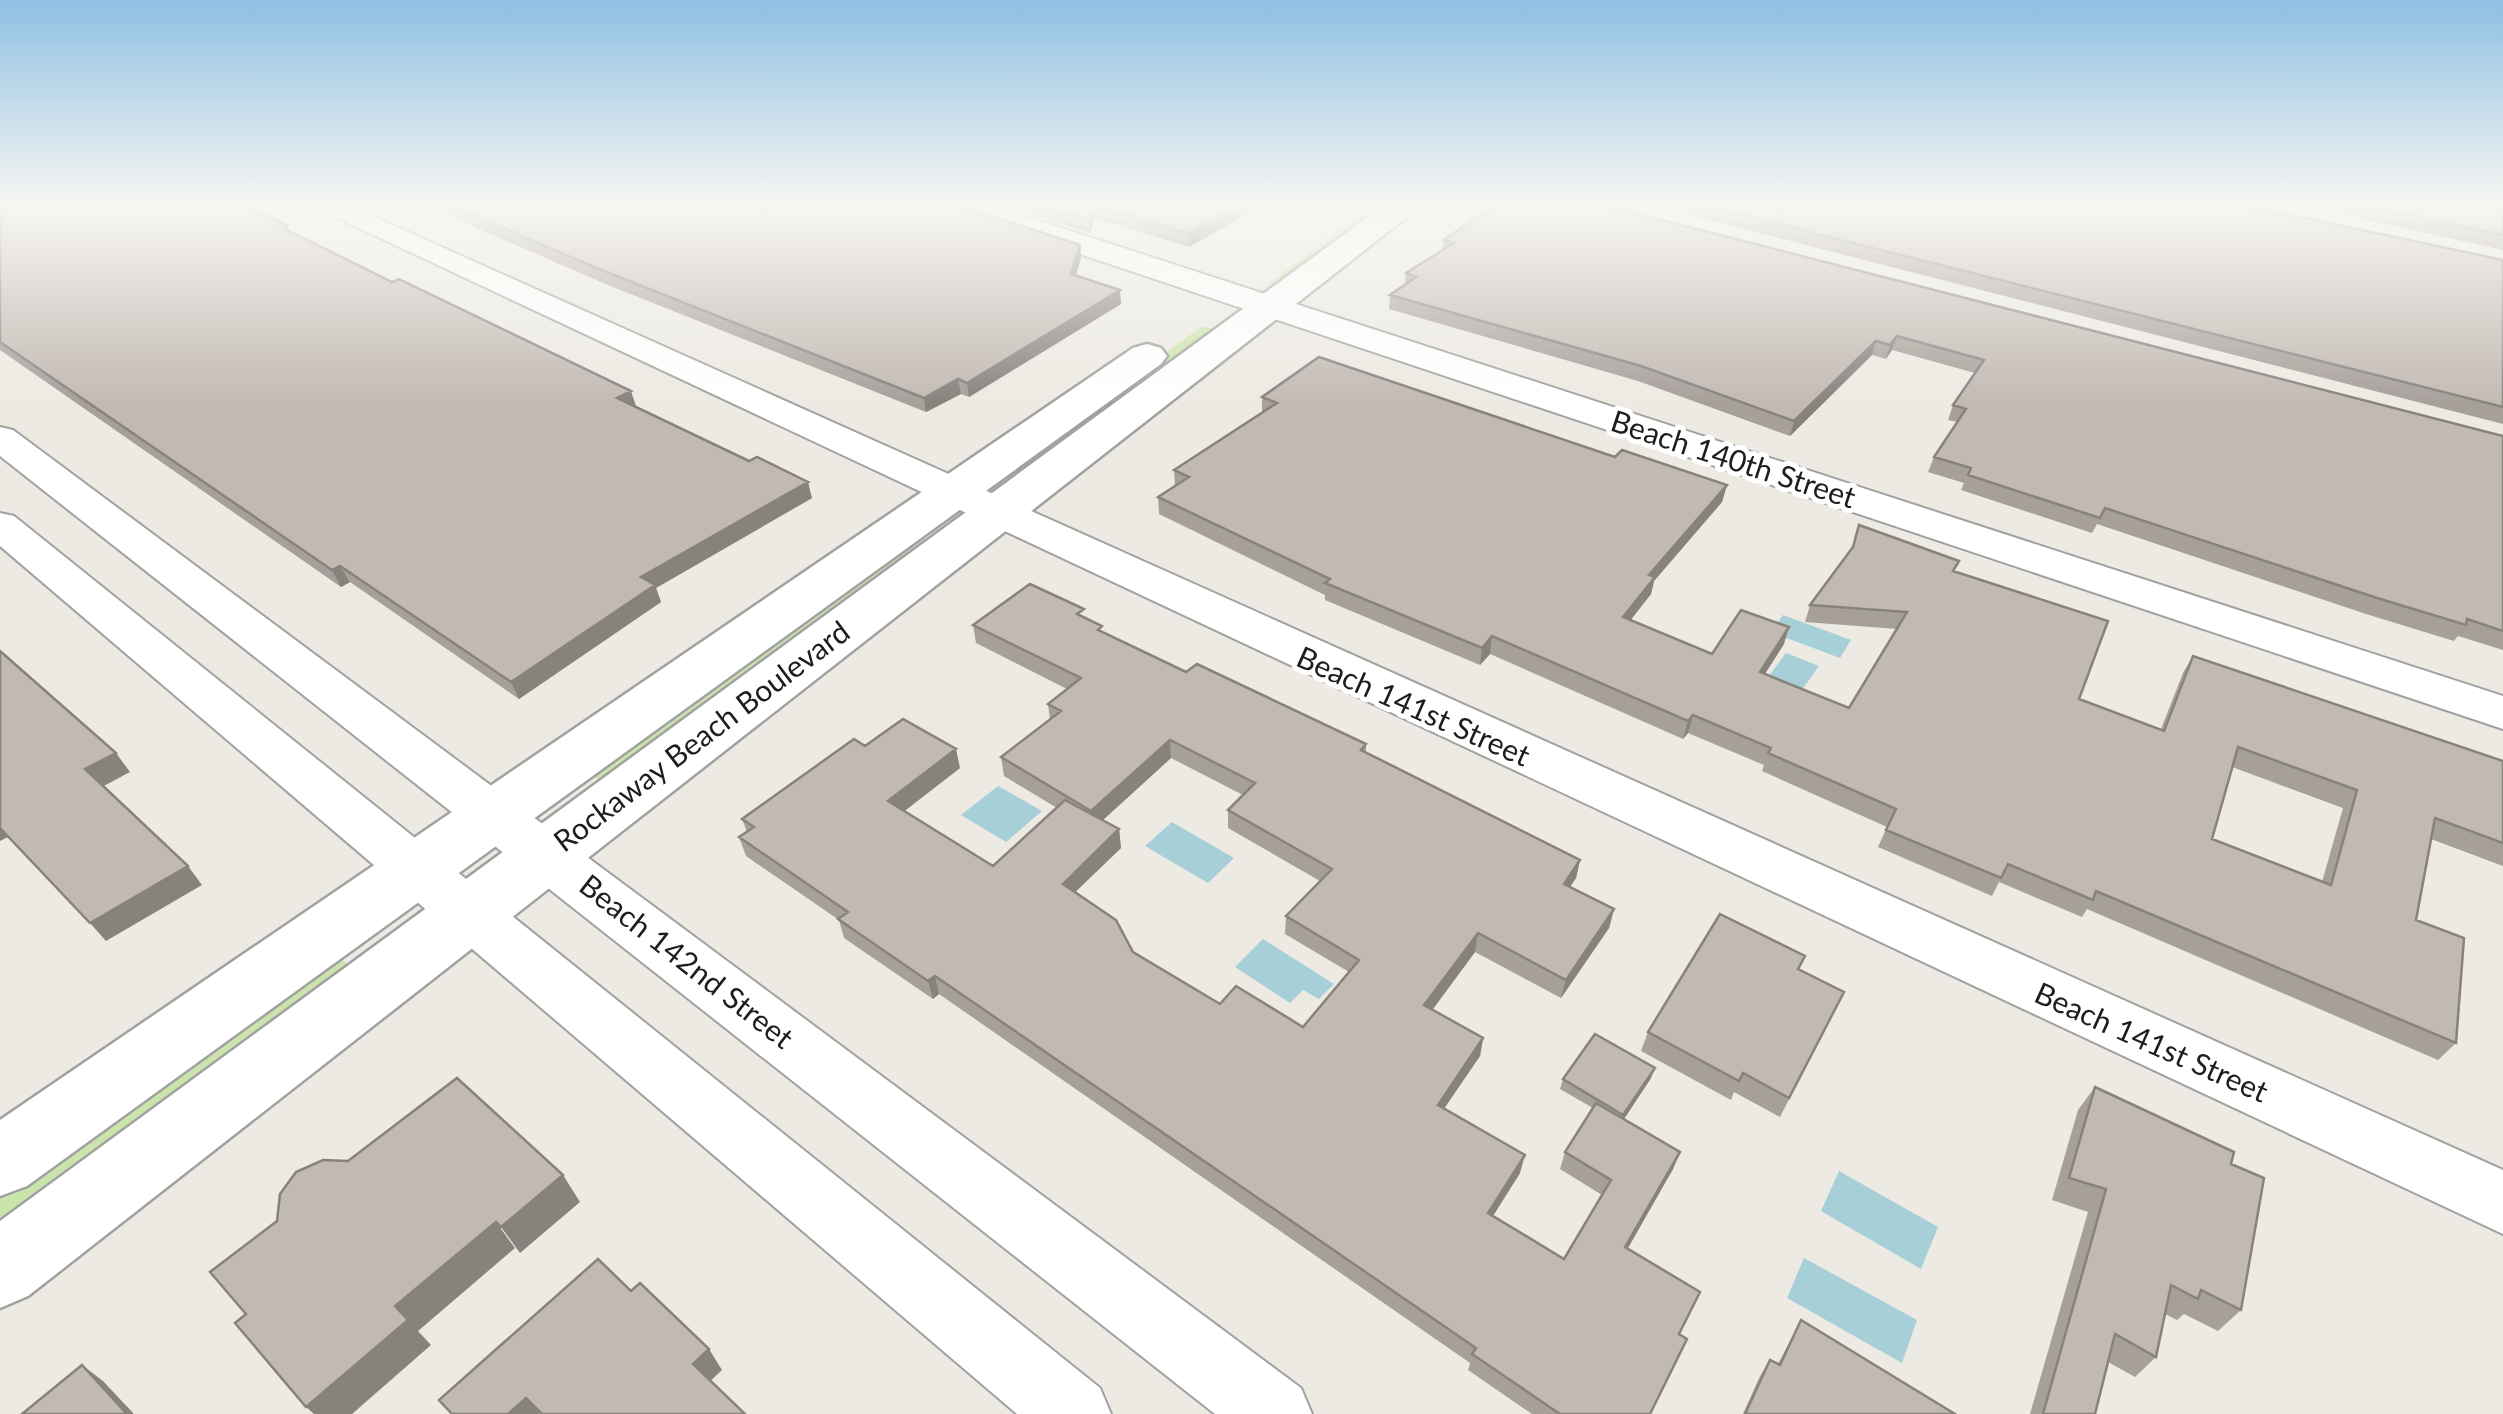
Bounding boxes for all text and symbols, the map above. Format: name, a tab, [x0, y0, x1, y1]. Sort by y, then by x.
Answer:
street label: Beach 140th Street	[1607, 402, 1861, 515]
street label: Rockaway Beach Boulevard	[546, 612, 856, 858]
street label: Beach 141st Street	[1292, 638, 1536, 773]
street label: Beach 142nd Street	[573, 866, 801, 1055]
street label: Beach 141st Street	[2030, 974, 2274, 1109]

